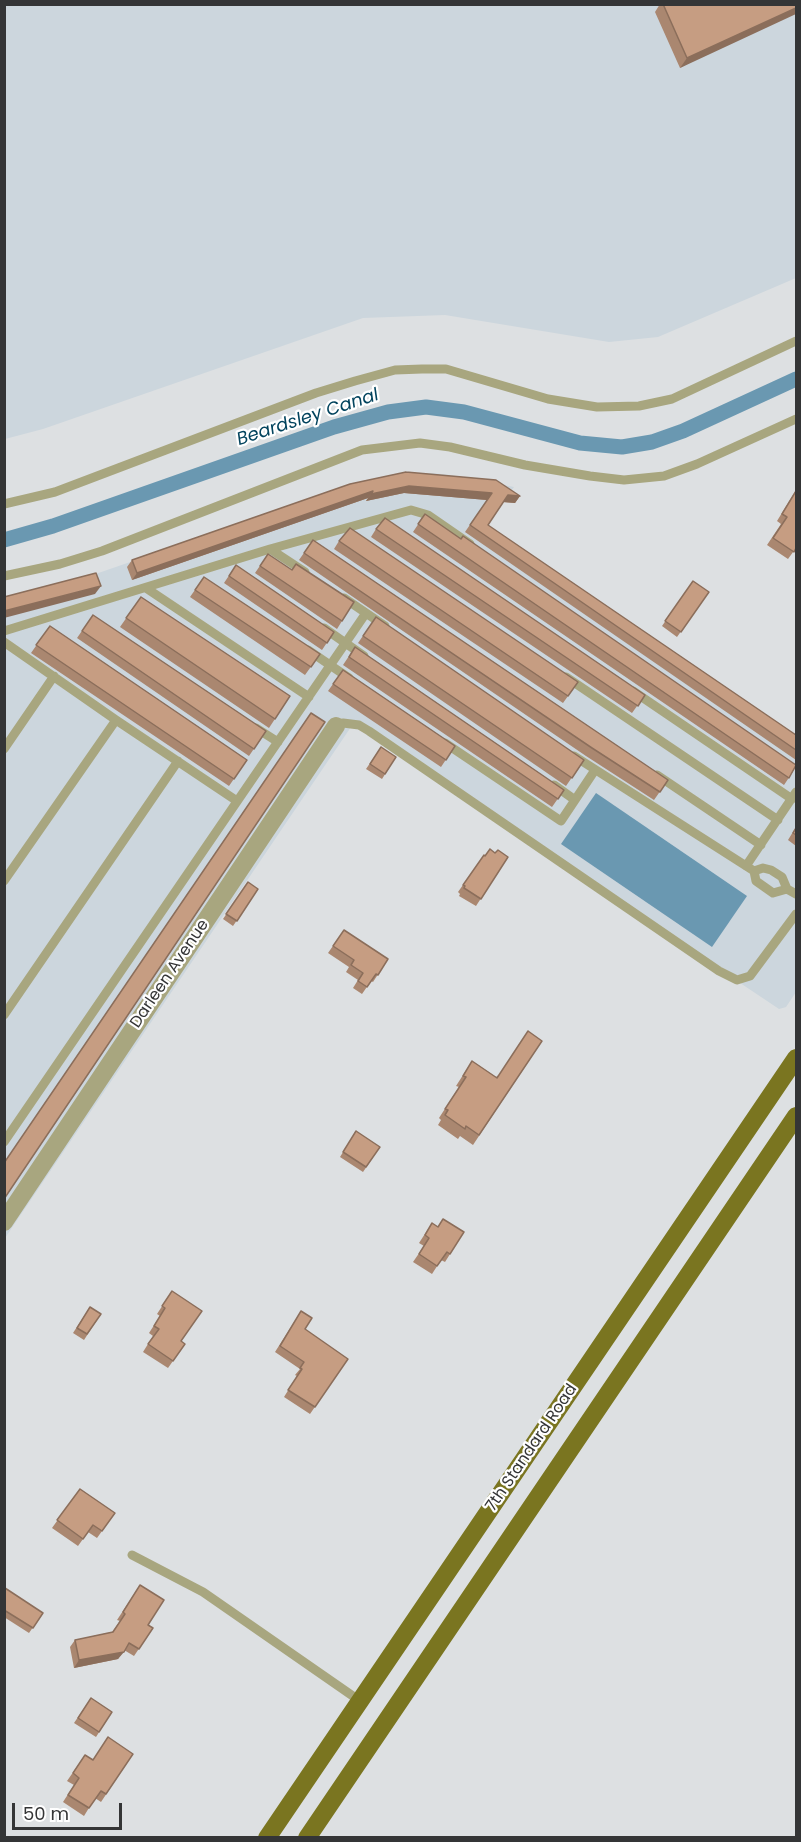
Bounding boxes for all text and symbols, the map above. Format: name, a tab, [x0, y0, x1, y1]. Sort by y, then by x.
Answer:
water label: Beardsley Canal	[234, 385, 382, 451]
street label: Darleen Avenue	[127, 916, 213, 1032]
street label: 7th Standard Road	[482, 1381, 582, 1515]
scale bar	[15, 1791, 124, 1829]
text: 50 m	[23, 1801, 69, 1826]

